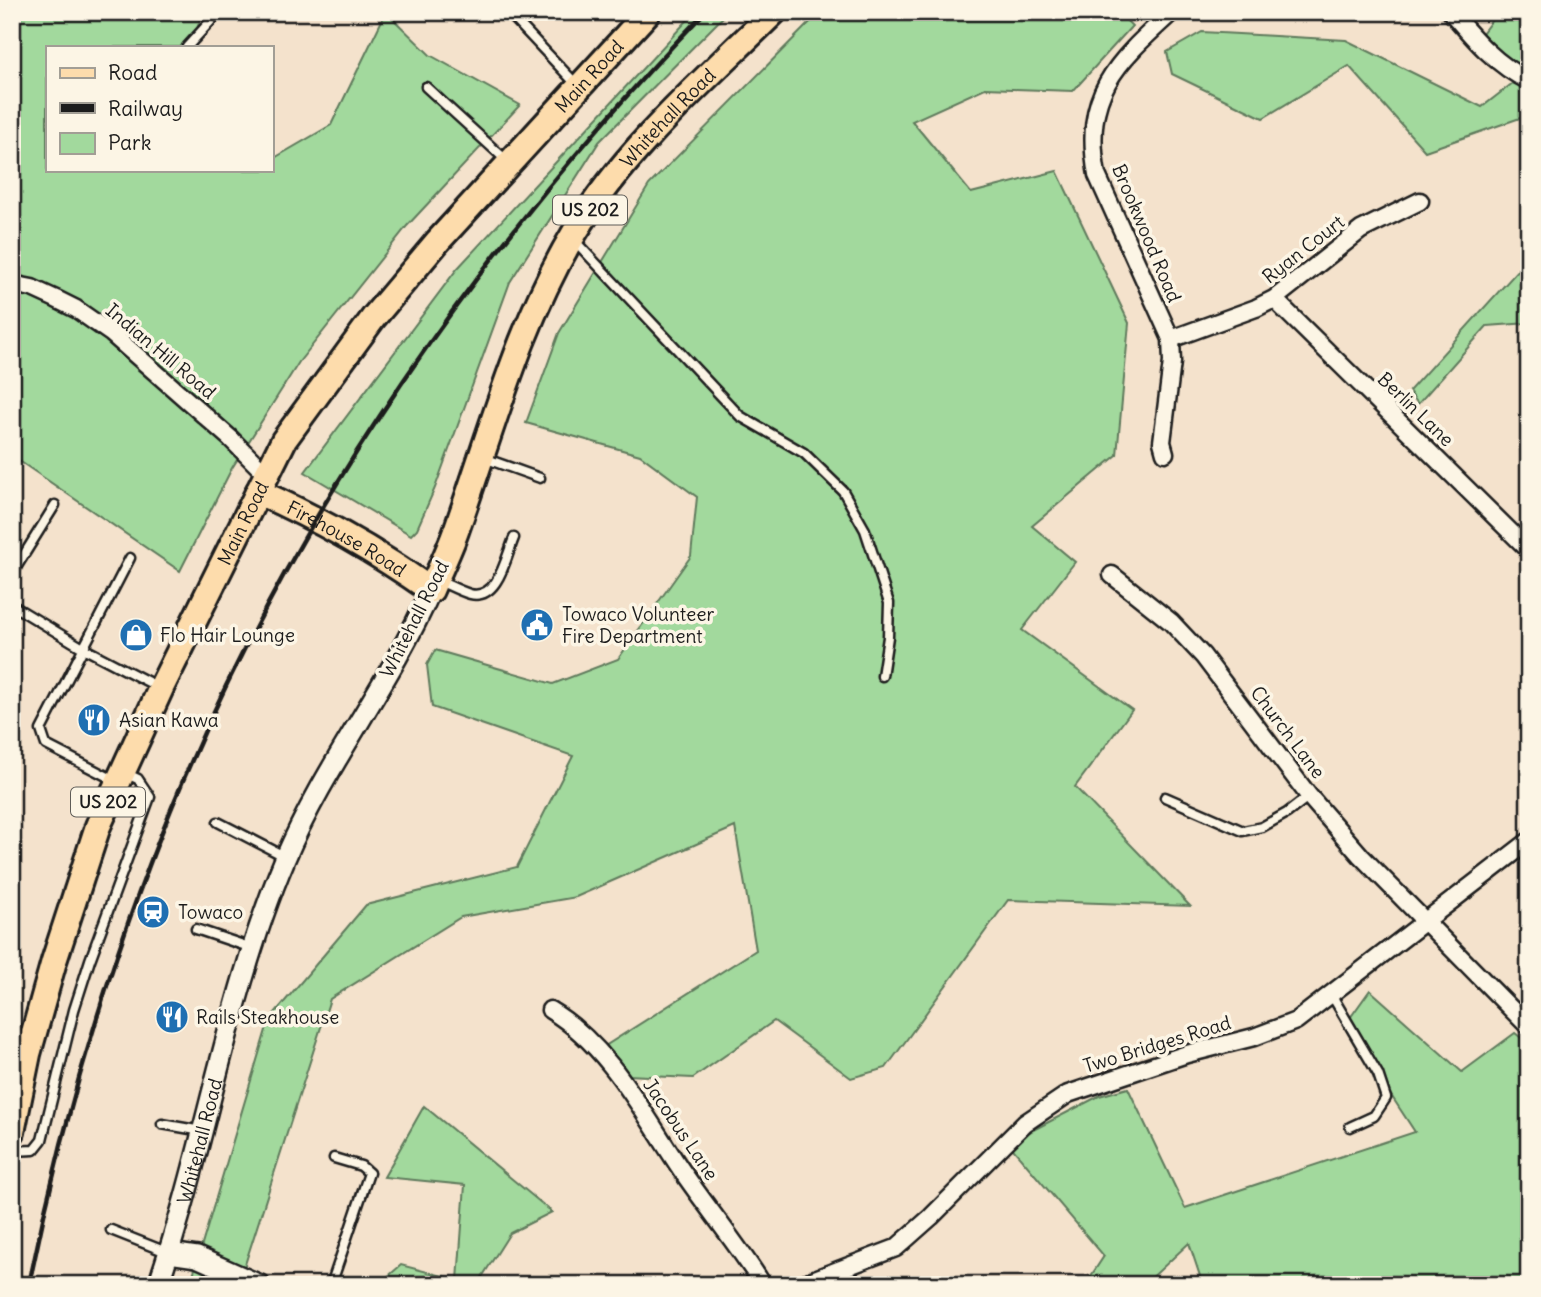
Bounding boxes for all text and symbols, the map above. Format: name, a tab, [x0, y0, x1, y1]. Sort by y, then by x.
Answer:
street label: Main Road	[550, 35, 629, 118]
legend	[46, 46, 273, 172]
text: Road	[108, 59, 157, 86]
street label: Whitehall Road	[615, 63, 721, 173]
text: Railway	[108, 95, 183, 122]
text: Park	[108, 129, 151, 156]
street label: Brookwood Road	[1107, 160, 1187, 306]
road number: US 202	[553, 196, 627, 224]
street label: Ryan Court	[1257, 210, 1349, 288]
street label: Indian Hill Road	[101, 298, 221, 404]
street label: Berlin Lane	[1373, 367, 1459, 451]
street label: Main Road	[212, 477, 274, 569]
street label: Firehouse Road	[283, 495, 411, 582]
street label: Whitehall Road	[374, 556, 454, 682]
place label: Towaco Volunteer Fire Department	[562, 602, 714, 648]
public building icon: Towaco Volunteer Fire Department	[518, 606, 556, 644]
shop icon: Flo Hair Lounge	[117, 616, 155, 654]
place label: Flo Hair Lounge	[160, 623, 295, 647]
street label: Church Lane	[1245, 681, 1331, 783]
restaurant icon: Asian Kawa	[75, 701, 113, 739]
place label: Asian Kawa	[119, 708, 219, 732]
road number: US 202	[71, 788, 145, 816]
station icon: Towaco	[134, 893, 172, 931]
place label: Towaco	[178, 900, 243, 924]
restaurant icon: Rails Steakhouse	[153, 998, 191, 1036]
place label: Rails Steakhouse	[196, 1005, 339, 1029]
street label: Two Bridges Road	[1080, 1010, 1234, 1078]
street label: Jacobus Lane	[638, 1074, 724, 1184]
street label: Whitehall Road	[172, 1076, 227, 1206]

